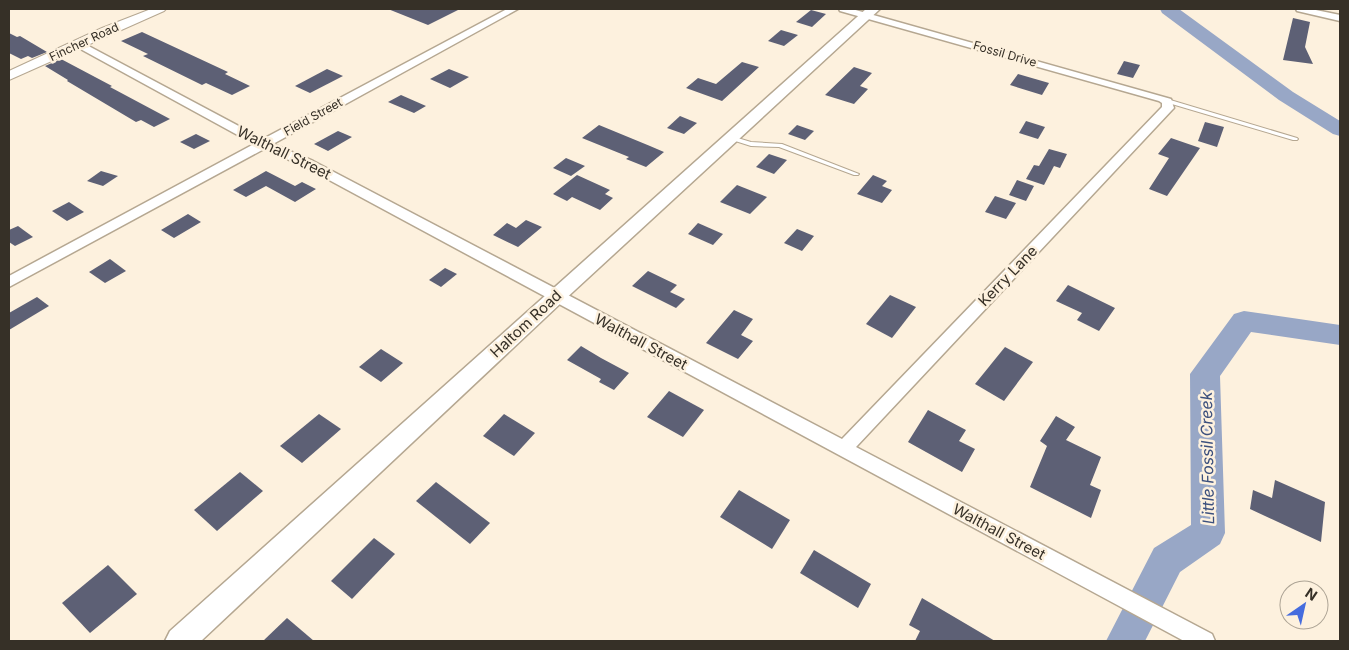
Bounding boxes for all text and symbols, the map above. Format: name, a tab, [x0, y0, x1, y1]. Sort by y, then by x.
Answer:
street label: Fincher Road	[47, 19, 121, 64]
street label: Fossil Drive	[972, 37, 1039, 70]
street label: Field Street	[281, 94, 345, 139]
street label: Walthall Street	[234, 122, 334, 184]
street label: Kerry Lane	[974, 241, 1041, 310]
street label: Haltom Road	[486, 286, 565, 362]
street label: Walthall Street	[592, 309, 691, 374]
water label: Little Fossil Creek	[1196, 391, 1218, 525]
street label: Walthall Street	[950, 499, 1049, 564]
north arrow	[1279, 580, 1329, 630]
text: N	[1302, 584, 1321, 604]

